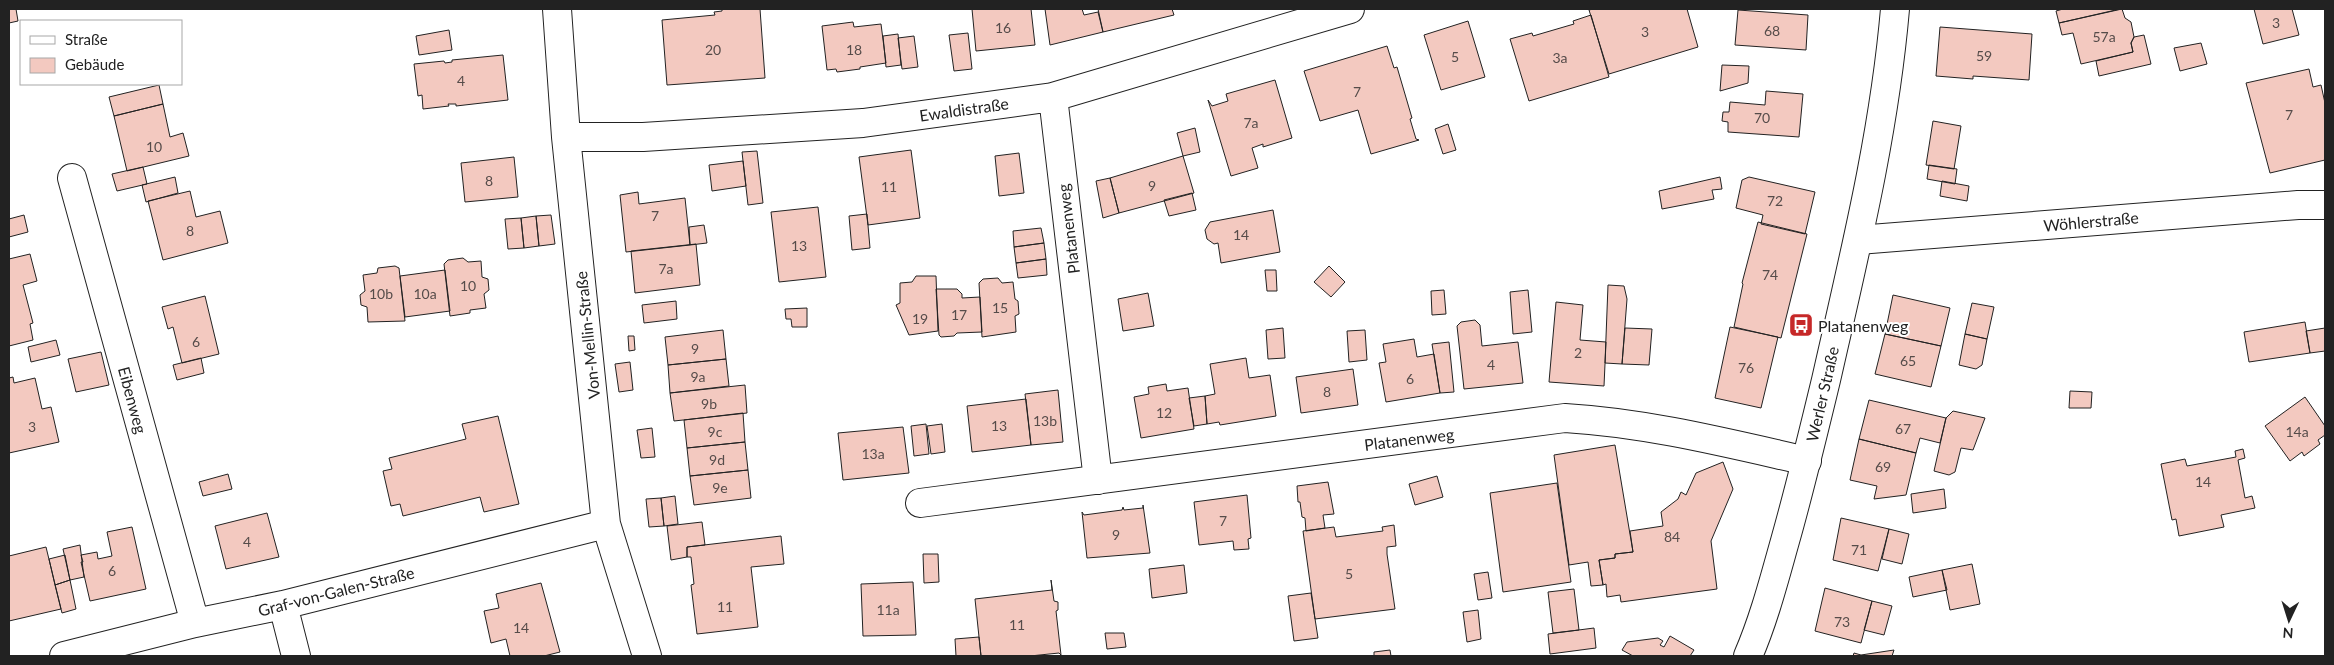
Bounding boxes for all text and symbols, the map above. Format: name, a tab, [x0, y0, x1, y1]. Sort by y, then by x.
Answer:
house number: 3	[2272, 14, 2280, 31]
house number: 16	[995, 19, 1011, 36]
legend	[20, 20, 182, 85]
house number: 68	[1764, 22, 1780, 39]
house number: 3	[1641, 23, 1649, 40]
house number: 57a	[2092, 28, 2116, 45]
text: Straße	[65, 30, 108, 48]
house number: 20	[705, 41, 721, 58]
house number: 18	[846, 41, 862, 58]
house number: 59	[1976, 47, 1992, 64]
house number: 5	[1451, 48, 1459, 65]
house number: 3a	[1552, 49, 1568, 66]
text: Gebäude	[65, 55, 124, 73]
house number: 4	[457, 72, 465, 89]
house number: 7	[1353, 83, 1361, 100]
street label: Ewaldistraße	[918, 93, 1010, 125]
house number: 7	[2285, 106, 2293, 123]
house number: 70	[1754, 109, 1770, 126]
house number: 7a	[1243, 114, 1259, 131]
house number: 10	[146, 138, 162, 155]
house number: 8	[485, 172, 493, 189]
house number: 9	[1148, 177, 1156, 194]
house number: 11	[881, 178, 897, 195]
street label: Platanenweg	[1053, 183, 1083, 275]
house number: 72	[1767, 192, 1783, 209]
house number: 7	[651, 207, 659, 224]
street label: Wöhlerstraße	[2043, 207, 2139, 235]
house number: 8	[186, 222, 194, 239]
house number: 14	[1233, 226, 1249, 243]
house number: 13	[791, 237, 807, 254]
house number: 7a	[658, 260, 674, 277]
house number: 74	[1762, 266, 1778, 283]
street label: Von-Mellin-Straße	[571, 270, 603, 400]
house number: 10	[460, 277, 476, 294]
house number: 10b	[369, 285, 393, 302]
house number: 10a	[413, 285, 437, 302]
house number: 15	[992, 299, 1008, 316]
house number: 17	[951, 306, 967, 323]
house number: 19	[912, 310, 928, 327]
bus stop icon: Platanenweg	[1788, 312, 1814, 338]
place label: Platanenweg	[1818, 316, 1908, 335]
house number: 6	[192, 333, 200, 350]
house number: 9	[691, 340, 699, 357]
house number: 2	[1574, 344, 1582, 361]
street label: Werler Straße	[1802, 345, 1842, 443]
house number: 65	[1900, 352, 1916, 369]
house number: 4	[1487, 356, 1495, 373]
house number: 76	[1738, 359, 1754, 376]
street label: Eibenweg	[115, 364, 151, 436]
house number: 9a	[690, 368, 706, 385]
house number: 6	[1406, 370, 1414, 387]
house number: 8	[1323, 383, 1331, 400]
house number: 9b	[701, 395, 717, 412]
house number: 12	[1156, 404, 1172, 421]
house number: 13b	[1033, 412, 1057, 429]
house number: 13	[991, 417, 1007, 434]
house number: 3	[28, 418, 36, 435]
house number: 67	[1895, 420, 1911, 437]
house number: 9c	[708, 423, 723, 440]
house number: 14a	[2285, 423, 2309, 440]
street label: Platanenweg	[1363, 424, 1455, 454]
house number: 13a	[861, 445, 885, 462]
house number: 9d	[709, 451, 725, 468]
house number: 69	[1875, 458, 1891, 475]
house number: 14	[2195, 473, 2211, 490]
house number: 9e	[712, 479, 728, 496]
house number: 7	[1219, 512, 1227, 529]
house number: 9	[1112, 526, 1120, 543]
house number: 84	[1664, 528, 1680, 545]
house number: 4	[243, 533, 251, 550]
house number: 71	[1851, 541, 1867, 558]
house number: 6	[108, 562, 116, 579]
street label: Graf-von-Galen-Straße	[256, 562, 416, 620]
house number: 5	[1345, 565, 1353, 582]
north arrow	[2264, 595, 2314, 645]
house number: 11	[717, 598, 733, 615]
house number: 11a	[876, 601, 900, 618]
house number: 73	[1834, 613, 1850, 630]
house number: 11	[1009, 616, 1025, 633]
house number: 14	[513, 619, 529, 636]
text: N	[2282, 625, 2294, 642]

